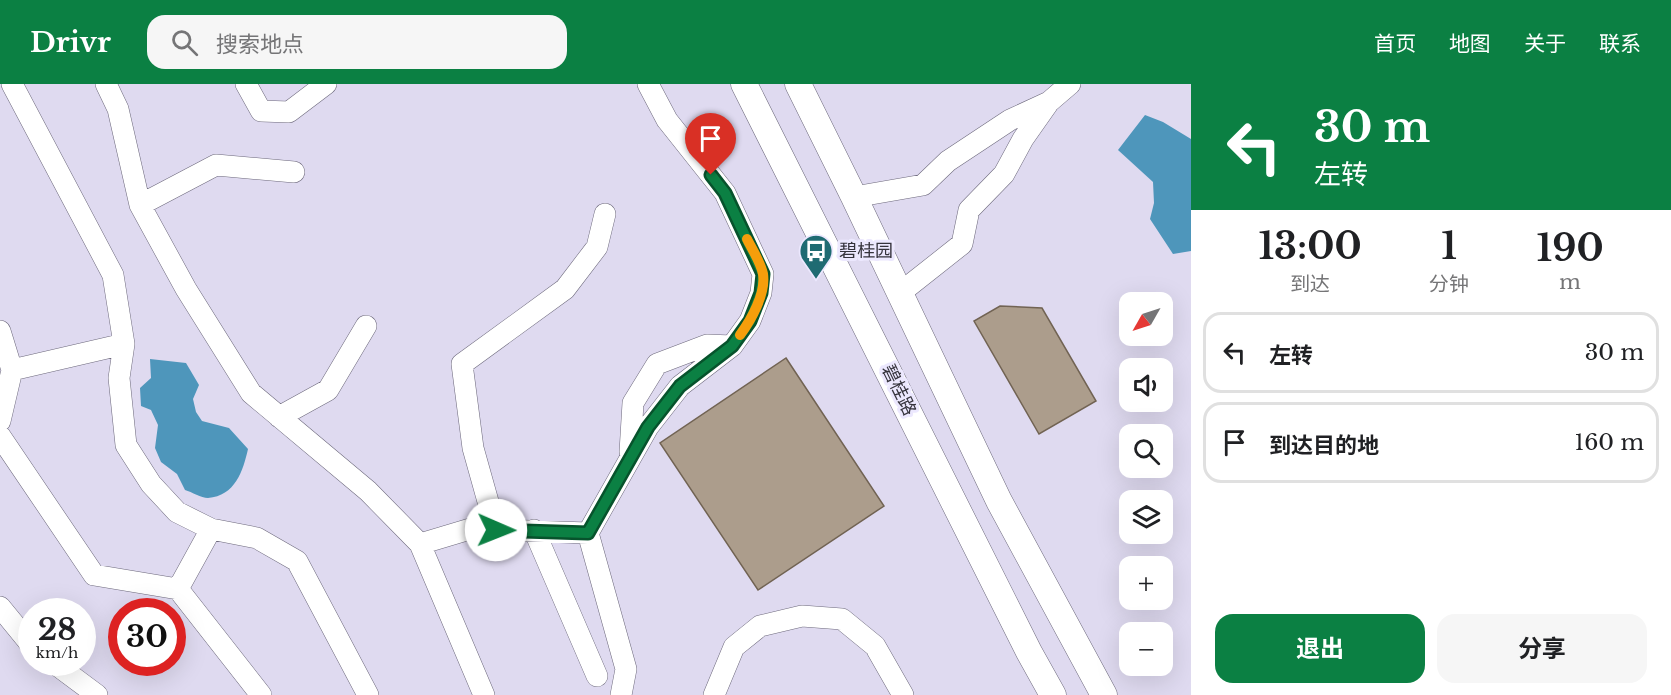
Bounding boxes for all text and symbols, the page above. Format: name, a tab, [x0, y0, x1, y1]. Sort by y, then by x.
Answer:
search box	[147, 15, 567, 69]
text: Drivr	[30, 25, 111, 60]
icon: search	[168, 26, 201, 59]
text: 搜索地点	[216, 31, 304, 58]
text: 首页	[1374, 31, 1416, 57]
text: 地图	[1449, 31, 1491, 57]
text: 关于	[1524, 31, 1566, 57]
text: 联系	[1599, 31, 1641, 57]
text: 30 m	[1314, 101, 1430, 153]
icon: left	[1215, 108, 1293, 186]
pin	[685, 113, 736, 175]
icon: arrive	[694, 122, 727, 155]
text: 左转	[1314, 158, 1368, 191]
text: 13:00	[1258, 224, 1362, 269]
text: 1	[1441, 224, 1457, 269]
text: 190	[1536, 226, 1604, 271]
bus stop icon: 碧桂园	[798, 233, 834, 280]
place label: 碧桂园	[839, 240, 893, 262]
text: m	[1559, 270, 1581, 294]
text: 到达	[1290, 272, 1330, 296]
text: 分钟	[1429, 272, 1469, 296]
north arrow	[1119, 292, 1173, 346]
map controls	[1119, 292, 1173, 676]
icon: left	[1218, 336, 1251, 369]
text: 30 m	[1585, 339, 1644, 366]
text: 左转	[1269, 342, 1313, 369]
button: sound	[1119, 358, 1173, 412]
street label: 碧桂路	[877, 361, 921, 419]
button: search	[1119, 424, 1173, 478]
icon: arrive	[1218, 426, 1251, 459]
text: 160 m	[1574, 429, 1644, 456]
text: 到达目的地	[1269, 432, 1379, 459]
button: layers	[1119, 490, 1173, 544]
position arrow	[464, 498, 528, 562]
button: +	[1119, 556, 1173, 610]
speed limit sign: 30	[108, 598, 186, 676]
text: 28	[38, 611, 76, 648]
button: 退出	[1215, 614, 1425, 683]
button: 分享	[1437, 614, 1647, 683]
button: −	[1119, 622, 1173, 676]
text: km/h	[36, 643, 78, 662]

